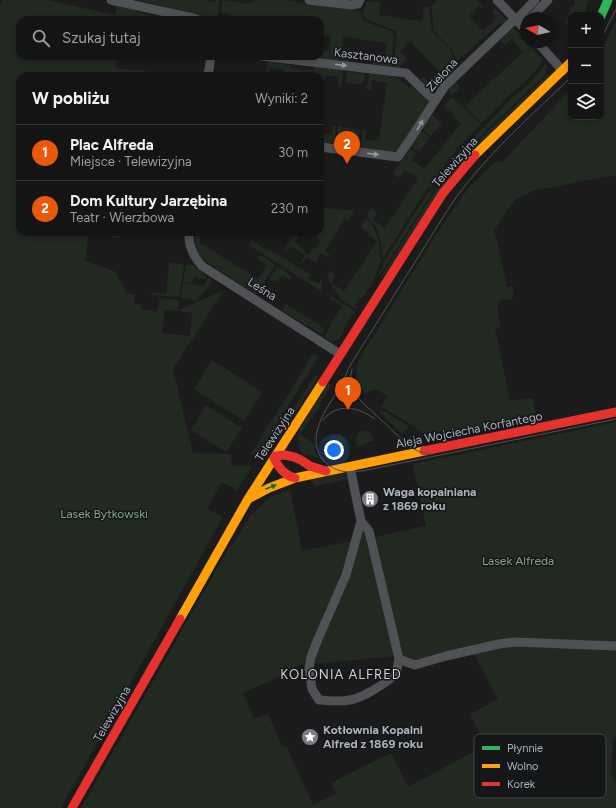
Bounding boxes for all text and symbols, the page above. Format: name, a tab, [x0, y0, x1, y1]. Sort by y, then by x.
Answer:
north arrow	[520, 12, 556, 48]
map controls	[568, 12, 604, 120]
button: +	[568, 12, 604, 48]
search box	[16, 16, 324, 60]
icon: search	[30, 27, 52, 49]
text: Szukaj tutaj	[62, 29, 141, 47]
street label: Kasztanowa	[333, 45, 399, 67]
button: −	[568, 48, 604, 84]
street label: Zielona	[424, 56, 460, 94]
one-way arrow	[335, 62, 347, 69]
button: layers	[568, 84, 604, 120]
text: W pobliżu	[32, 88, 109, 108]
text: Wyniki: 2	[255, 91, 308, 106]
one-way arrow	[416, 120, 424, 130]
pin: 2	[334, 131, 360, 164]
street label: Telewizyjna	[429, 134, 481, 190]
text: Plac Alfreda	[70, 136, 154, 154]
text: 1	[42, 145, 48, 160]
text: 30 m	[278, 145, 308, 160]
one-way arrow	[367, 151, 379, 157]
text: Miejsce · Telewizyjna	[70, 154, 192, 169]
text: Dom Kultury Jarzębina	[70, 192, 227, 210]
text: 2	[41, 201, 49, 216]
text: 230 m	[271, 201, 308, 216]
text: Teatr · Wierzbowa	[70, 210, 174, 225]
street label: Leśna	[245, 275, 279, 303]
pin: 1	[335, 377, 361, 410]
street label: Telewizyjna	[252, 404, 298, 464]
street label: Aleja Wojciecha Korfantego	[394, 409, 544, 451]
your location	[324, 440, 344, 460]
one-way arrow	[266, 484, 278, 490]
place label: Waga kopalniana z 1869 roku	[383, 485, 476, 513]
building icon: Waga kopalniana z 1869 roku	[360, 489, 380, 509]
park label: Lasek Bytkowski	[60, 507, 148, 521]
park label: Lasek Alfreda	[482, 554, 554, 568]
district label: KOLONIA ALFRED	[280, 667, 402, 682]
street label: Telewizyjna	[90, 684, 134, 744]
place label: Kotłownia Kopalni Alfred z 1869 roku	[323, 723, 423, 751]
place icon: Kotłownia Kopalni Alfred z 1869 roku	[300, 727, 320, 747]
legend	[474, 734, 606, 798]
text: Płynnie	[507, 742, 543, 755]
text: Wolno	[507, 760, 538, 773]
text: Korek	[507, 778, 536, 791]

